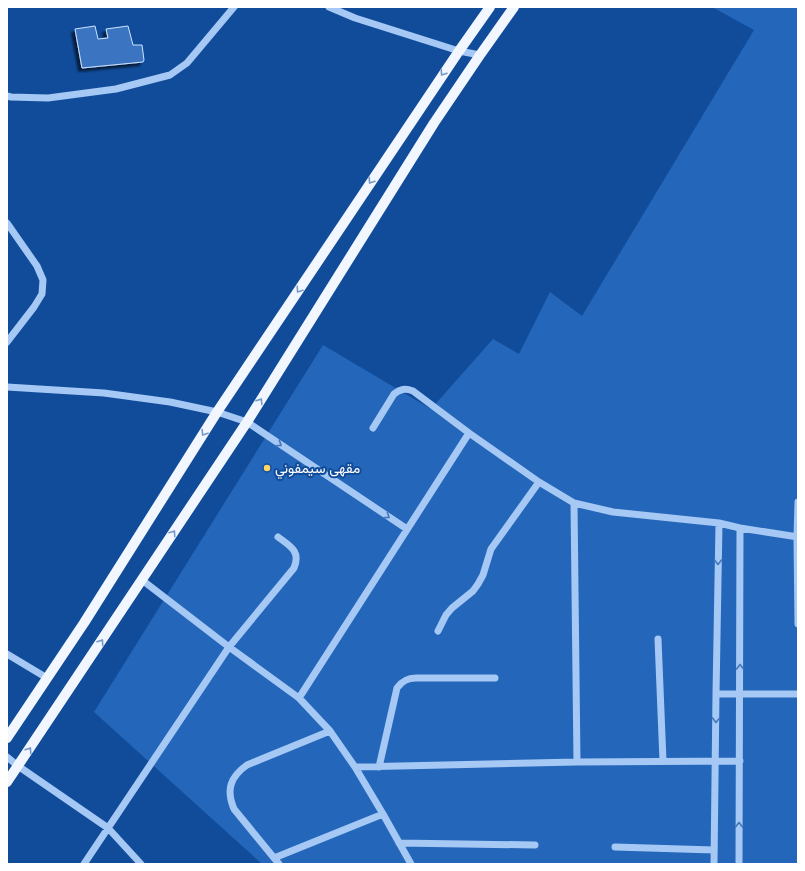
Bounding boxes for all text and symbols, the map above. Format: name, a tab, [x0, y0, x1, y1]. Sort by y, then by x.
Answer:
one-way arrow	[441, 69, 448, 76]
one-way arrow	[369, 177, 376, 184]
one-way arrow	[297, 285, 304, 292]
one-way arrow	[255, 398, 262, 405]
one-way arrow	[201, 429, 209, 436]
one-way arrow	[275, 439, 282, 446]
place label: مقهى سيمفوني	[275, 459, 360, 480]
marker: مقهى سيمفوني	[262, 463, 272, 473]
one-way arrow	[383, 511, 390, 519]
one-way arrow	[168, 530, 176, 537]
one-way arrow	[714, 559, 723, 565]
one-way arrow	[96, 639, 103, 646]
one-way arrow	[736, 664, 744, 670]
one-way arrow	[712, 717, 720, 723]
one-way arrow	[24, 747, 31, 754]
one-way arrow	[735, 822, 743, 828]

